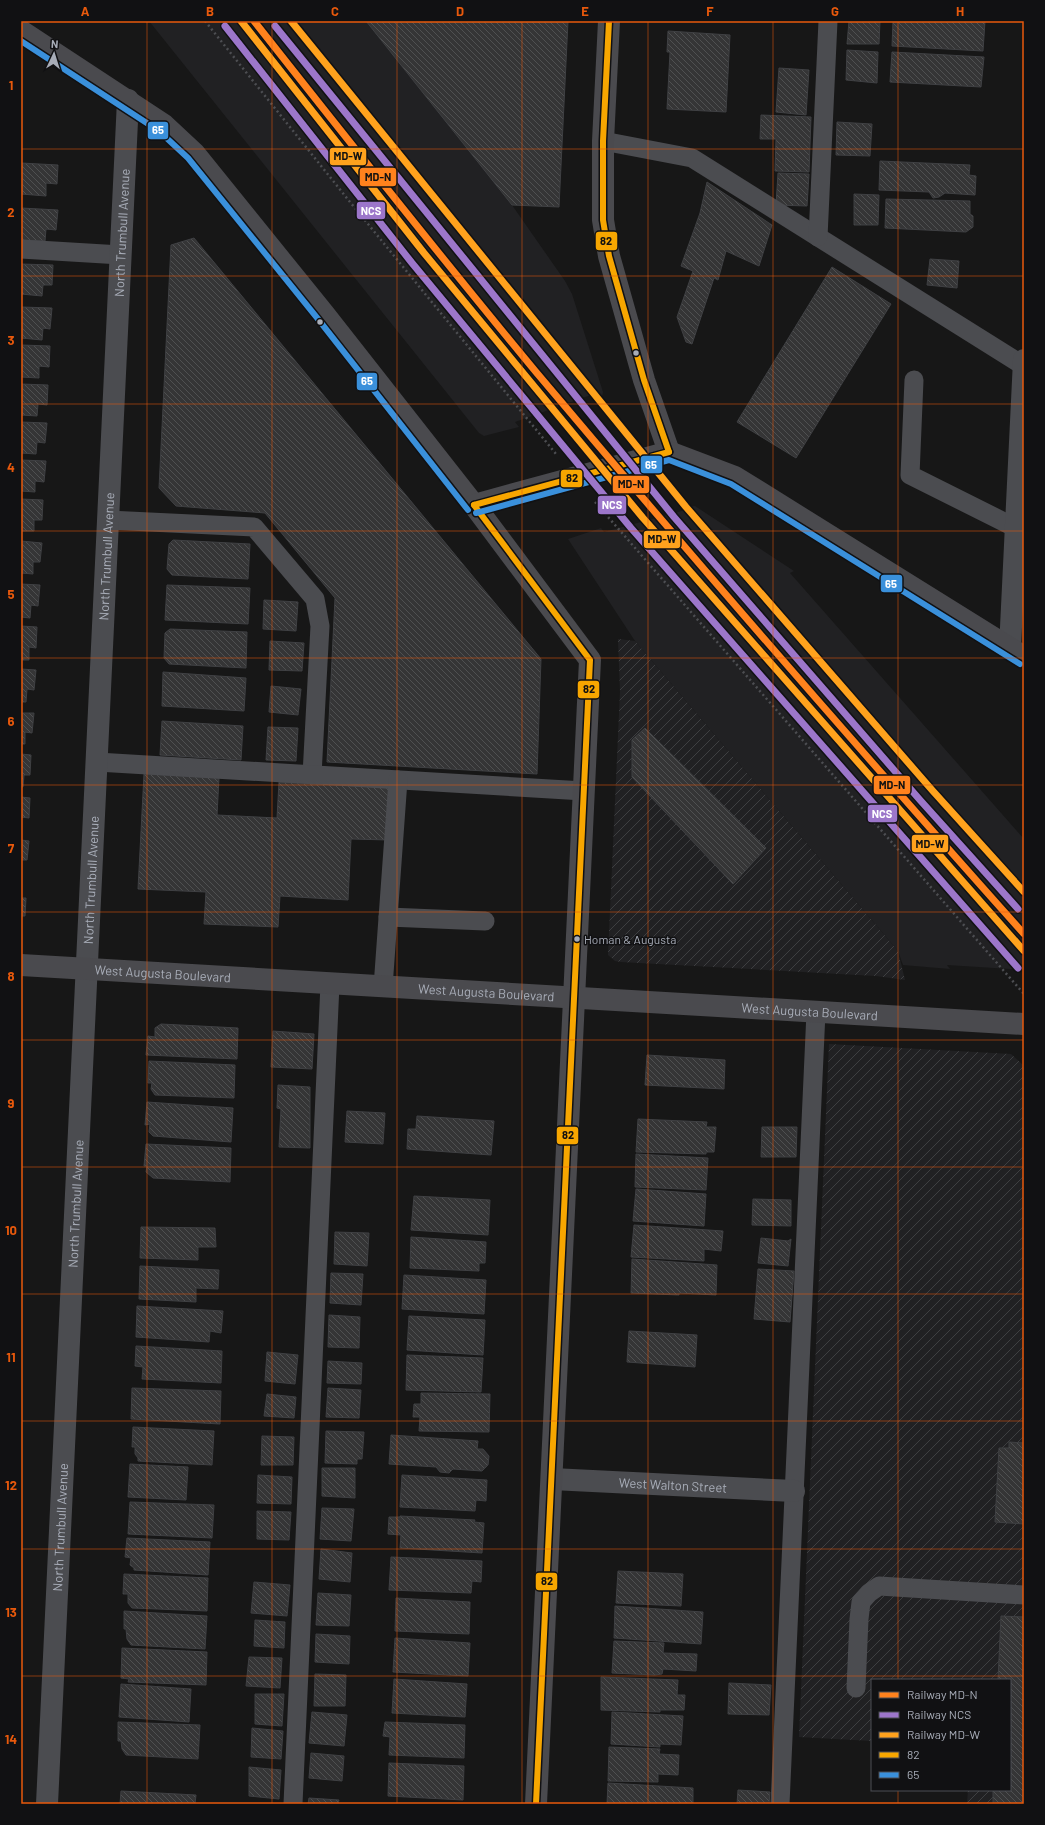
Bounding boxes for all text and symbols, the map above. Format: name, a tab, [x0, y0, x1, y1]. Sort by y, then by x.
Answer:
text: A	[81, 3, 90, 19]
text: B	[206, 3, 214, 19]
text: C	[331, 3, 339, 19]
text: D	[456, 3, 464, 19]
text: E	[581, 3, 589, 19]
text: F	[706, 3, 714, 19]
text: G	[831, 3, 839, 19]
text: H	[956, 3, 964, 19]
north arrow	[34, 34, 74, 74]
text: N	[51, 37, 59, 50]
text: 1	[9, 77, 13, 93]
line badge: 65	[147, 121, 169, 140]
text: 65	[152, 123, 164, 136]
line badge: MD-W	[329, 147, 367, 166]
text: MD-W	[334, 149, 363, 162]
line badge: MD-N	[359, 167, 397, 187]
street label: North Trumbull Avenue	[111, 168, 133, 297]
text: MD-N	[365, 170, 391, 183]
line badge: NCS	[356, 201, 386, 220]
text: 2	[7, 204, 15, 220]
text: NCS	[361, 204, 382, 217]
line badge: 82	[595, 231, 618, 251]
text: 82	[600, 234, 612, 247]
unlabelled marker	[315, 317, 325, 327]
text: 3	[7, 332, 15, 348]
unlabelled marker	[631, 348, 641, 358]
line badge: 65	[356, 372, 378, 391]
text: 65	[361, 374, 373, 387]
line badge: 65	[640, 455, 663, 474]
text: 65	[645, 458, 657, 471]
text: 4	[7, 459, 15, 475]
line badge: 82	[560, 469, 583, 488]
text: 82	[566, 471, 578, 484]
line badge: MD-N	[612, 475, 650, 494]
text: MD-N	[618, 477, 644, 490]
street label: North Trumbull Avenue	[95, 492, 117, 621]
line badge: NCS	[597, 495, 627, 515]
text: NCS	[602, 498, 623, 511]
line badge: MD-W	[643, 530, 681, 549]
text: MD-W	[648, 532, 677, 545]
line badge: 65	[880, 574, 903, 593]
text: 65	[885, 577, 897, 590]
text: 5	[7, 586, 15, 602]
line badge: 82	[577, 680, 600, 699]
text: 82	[583, 682, 595, 695]
text: 6	[8, 713, 15, 729]
line badge: MD-N	[873, 775, 911, 795]
text: MD-N	[879, 778, 905, 791]
line badge: NCS	[867, 804, 898, 823]
text: NCS	[872, 807, 893, 820]
street label: North Trumbull Avenue	[80, 815, 102, 945]
line badge: MD-W	[911, 834, 949, 853]
text: MD-W	[916, 837, 945, 850]
text: 7	[8, 840, 15, 856]
place label: Homan & Augusta	[584, 932, 676, 946]
marker: Homan & Augusta	[572, 934, 582, 944]
street label: West Augusta Boulevard	[94, 961, 231, 985]
text: 8	[7, 968, 15, 984]
street label: West Augusta Boulevard	[417, 980, 555, 1004]
street label: West Augusta Boulevard	[741, 999, 878, 1023]
text: 9	[8, 1095, 15, 1111]
line badge: 82	[556, 1126, 579, 1145]
text: 82	[562, 1128, 574, 1141]
street label: North Trumbull Avenue	[64, 1139, 87, 1268]
text: 10	[5, 1222, 17, 1238]
text: 11	[6, 1349, 16, 1365]
street label: North Trumbull Avenue	[49, 1463, 71, 1592]
street label: West Walton Street	[618, 1474, 727, 1496]
text: 12	[5, 1477, 17, 1493]
line badge: 82	[535, 1572, 558, 1591]
text: 82	[541, 1574, 553, 1587]
text: 13	[5, 1604, 17, 1620]
legend	[871, 1679, 1011, 1791]
text: Railway MD-N	[907, 1687, 978, 1701]
text: Railway NCS	[907, 1707, 971, 1721]
text: Railway MD-W	[907, 1727, 981, 1741]
text: 14	[5, 1731, 17, 1747]
text: 82	[907, 1747, 920, 1761]
text: 65	[907, 1767, 919, 1781]

